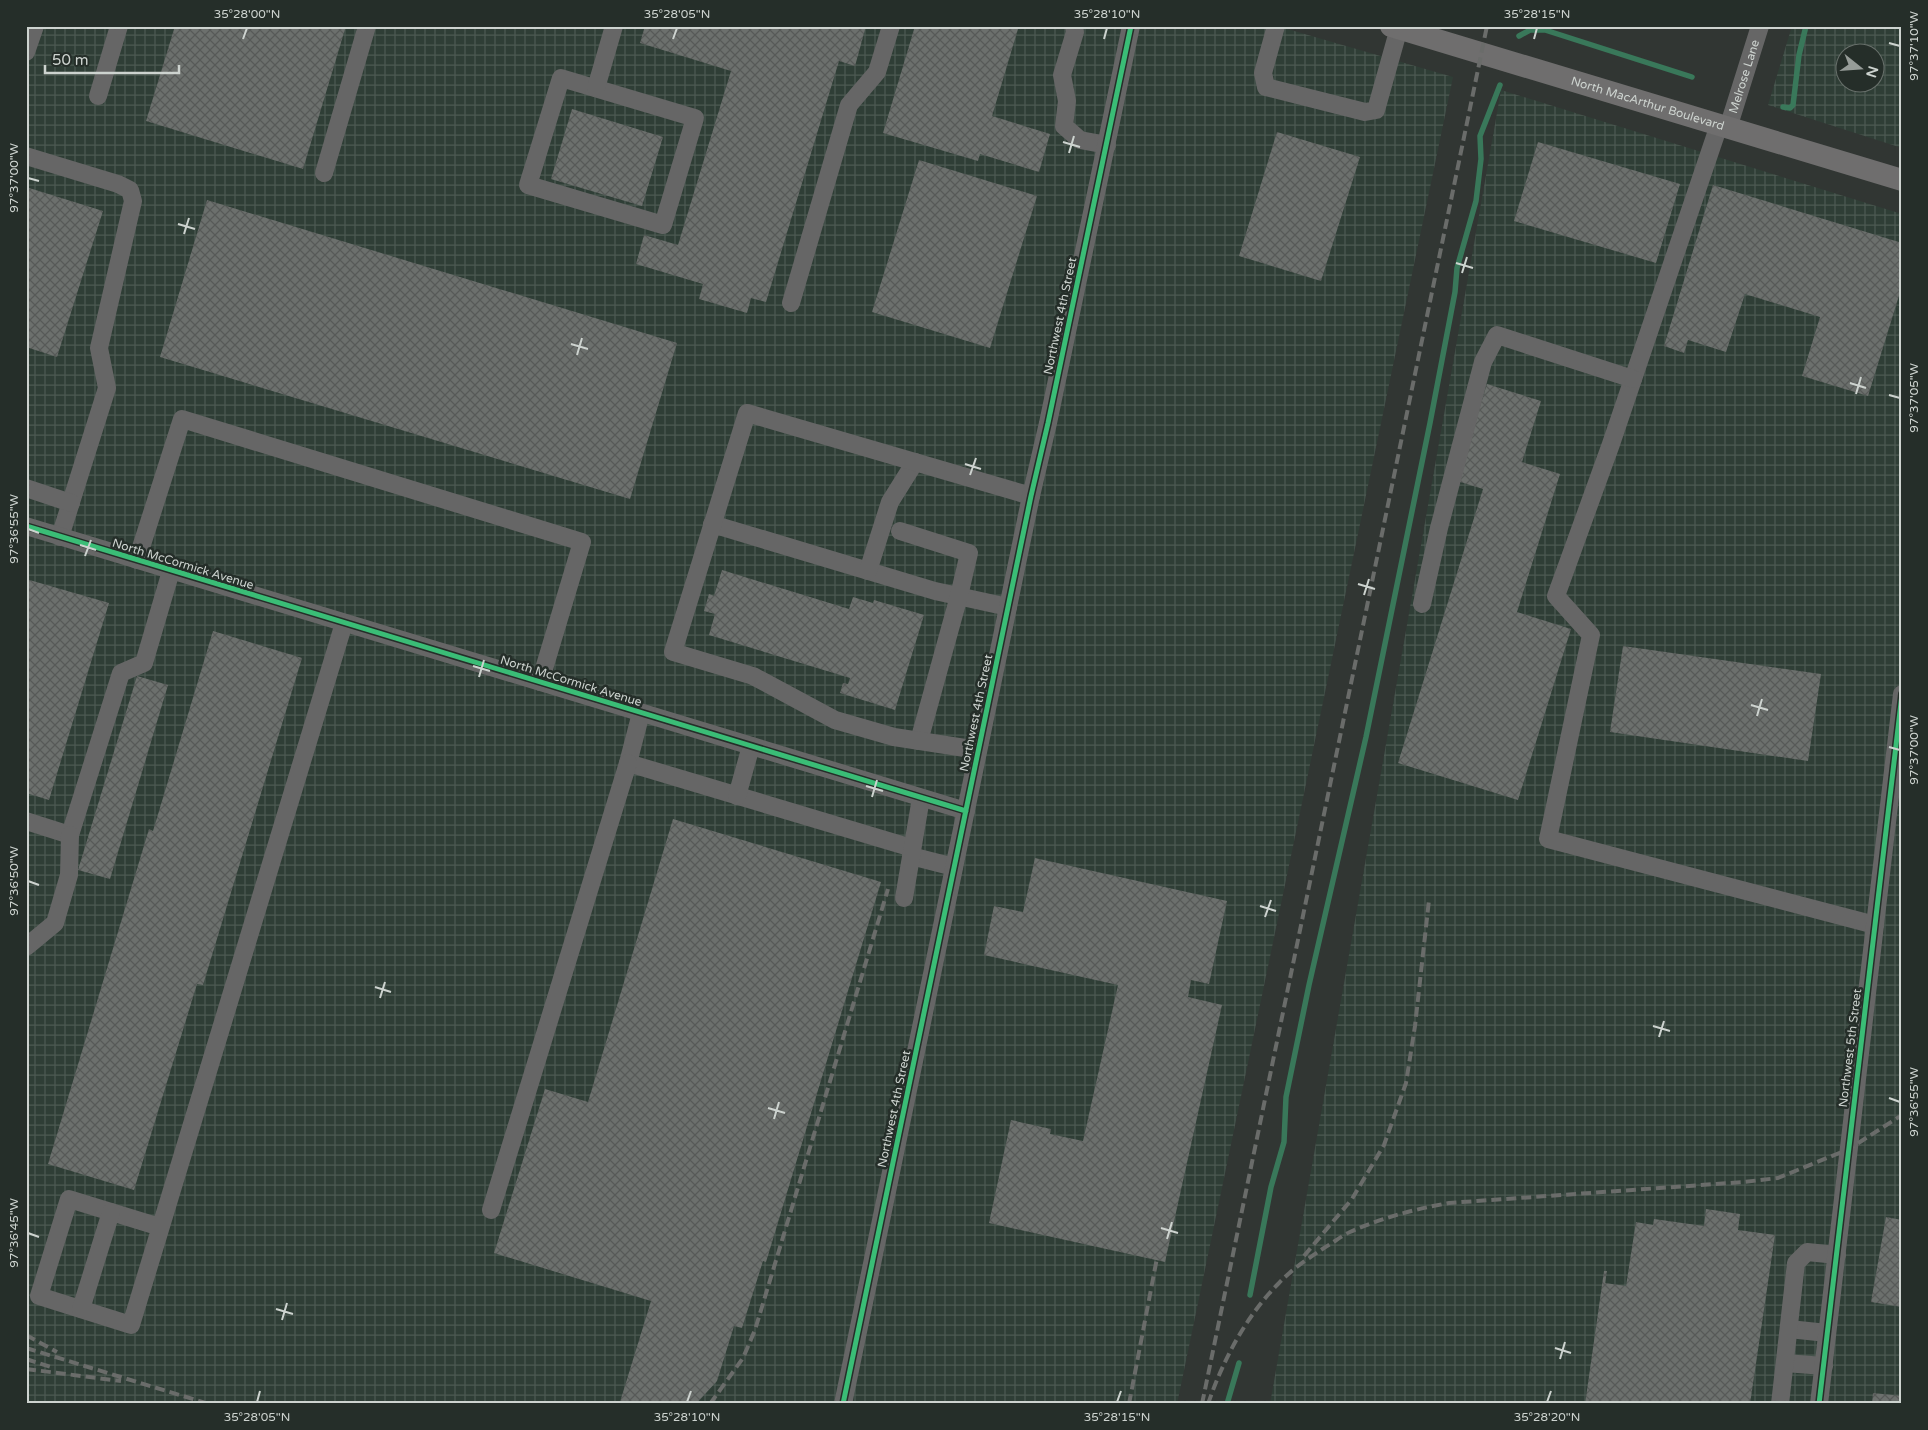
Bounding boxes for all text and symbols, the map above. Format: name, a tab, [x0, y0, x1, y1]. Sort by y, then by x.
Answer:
text: 35°28'00"N	[214, 7, 280, 21]
text: 35°28'05"N	[644, 7, 710, 21]
text: 35°28'10"N	[1074, 7, 1140, 21]
text: 35°28'15"N	[1504, 7, 1570, 21]
text: 97°37'10"W	[1907, 11, 1921, 81]
street label: Melrose Lane	[1726, 38, 1762, 115]
scale bar	[45, 42, 179, 74]
north arrow	[1836, 42, 1886, 92]
text: 50 m	[52, 51, 89, 69]
text: N	[1862, 64, 1882, 80]
street label: North MacArthur Boulevard	[1569, 74, 1726, 133]
text: 97°37'00"W	[7, 143, 21, 213]
street label: Northwest 4th Street	[1041, 256, 1079, 376]
text: 97°37'05"W	[1907, 363, 1921, 433]
text: 97°36'55"W	[7, 494, 21, 564]
street label: North McCormick Avenue	[111, 536, 256, 592]
street label: North McCormick Avenue	[499, 653, 644, 709]
street label: Northwest 4th Street	[957, 653, 995, 773]
text: 97°37'00"W	[1907, 715, 1921, 785]
text: 97°36'50"W	[7, 846, 21, 916]
street label: Northwest 5th Street	[1836, 987, 1864, 1108]
street label: Northwest 4th Street	[875, 1049, 913, 1169]
text: 97°36'55"W	[1907, 1067, 1921, 1137]
text: 97°36'45"W	[7, 1198, 21, 1268]
text: 35°28'05"N	[224, 1410, 290, 1424]
text: 35°28'10"N	[654, 1410, 720, 1424]
text: 35°28'15"N	[1084, 1410, 1150, 1424]
text: 35°28'20"N	[1514, 1410, 1580, 1424]

